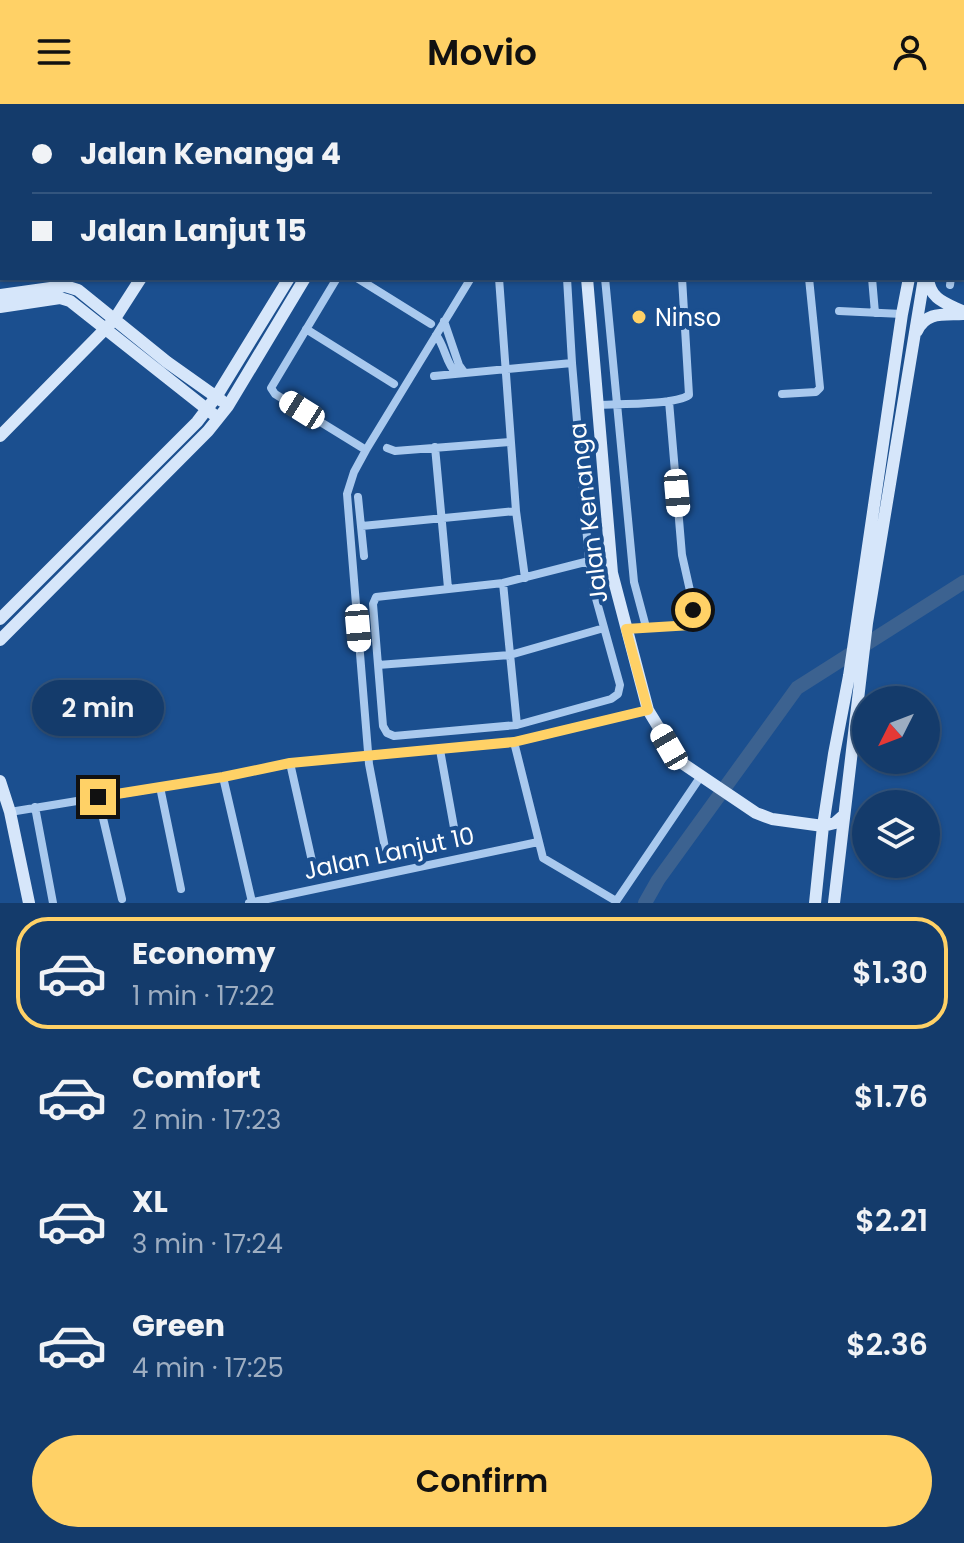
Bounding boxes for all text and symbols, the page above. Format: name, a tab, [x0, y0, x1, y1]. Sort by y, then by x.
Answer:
text: Movio	[427, 27, 537, 78]
icon: menu	[32, 30, 76, 74]
icon: person	[888, 30, 932, 74]
text: Jalan Kenanga 4	[80, 132, 341, 175]
text: Jalan Lanjut 15	[80, 209, 307, 252]
place label: Ninso	[655, 301, 721, 334]
marker: Ninso	[630, 308, 648, 326]
car	[275, 387, 329, 433]
street label: Jalan Kenanga	[561, 421, 615, 605]
car	[663, 468, 691, 518]
route start	[675, 592, 711, 628]
car	[344, 603, 372, 653]
callout: 2 min	[32, 681, 164, 737]
north arrow	[852, 686, 940, 774]
map controls	[852, 686, 940, 878]
text: 2 min	[62, 690, 134, 726]
car	[647, 720, 691, 774]
route end	[80, 779, 116, 815]
button: layers	[852, 790, 940, 878]
street label: Jalan Lanjut 10	[300, 819, 478, 887]
text: Economy	[132, 932, 276, 975]
icon: car	[36, 937, 108, 1009]
text: $1.30	[852, 951, 928, 994]
text: 1 min · 17:22	[132, 978, 274, 1014]
text: Comfort	[132, 1056, 261, 1099]
icon: car	[36, 1061, 108, 1133]
text: $1.76	[854, 1075, 928, 1118]
text: 2 min · 17:23	[132, 1102, 281, 1138]
text: XL	[132, 1180, 168, 1223]
icon: car	[36, 1185, 108, 1257]
text: $2.21	[855, 1199, 928, 1242]
text: 3 min · 17:24	[132, 1226, 283, 1262]
text: Green	[132, 1304, 225, 1347]
icon: car	[36, 1309, 108, 1381]
text: $2.36	[846, 1323, 928, 1366]
text: 4 min · 17:25	[132, 1350, 284, 1386]
button: Confirm	[32, 1435, 932, 1527]

